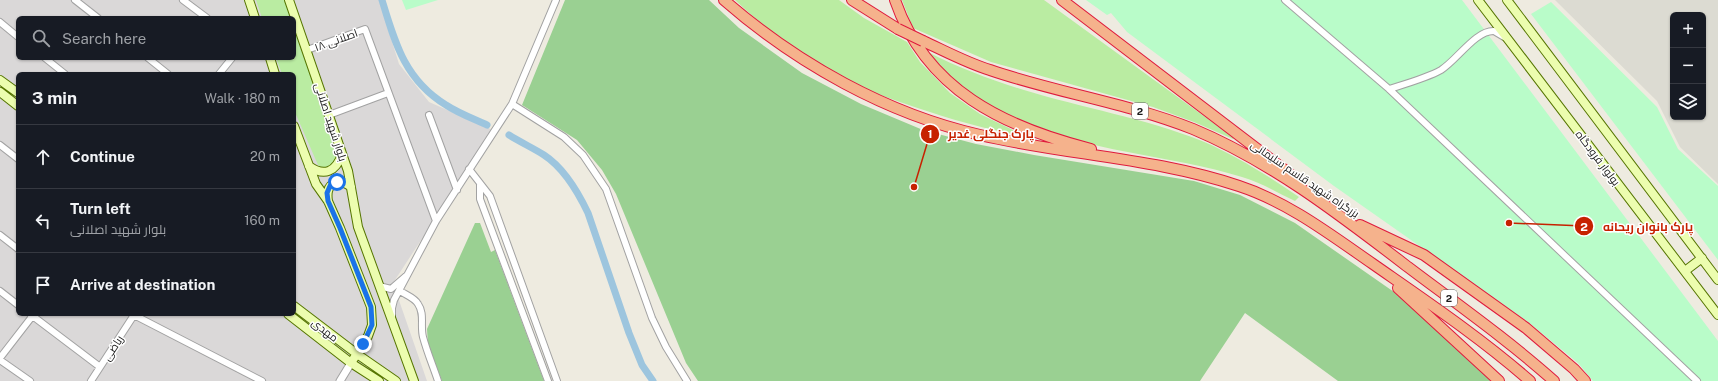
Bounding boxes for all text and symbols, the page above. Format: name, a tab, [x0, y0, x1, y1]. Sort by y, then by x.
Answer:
map controls	[1670, 12, 1706, 120]
button: +	[1670, 12, 1706, 48]
search box	[16, 16, 296, 60]
icon: search	[30, 27, 52, 49]
street label: اصلانی ۱۸	[313, 27, 360, 54]
text: Search here	[62, 30, 146, 47]
button: −	[1670, 48, 1706, 84]
street label: بلوار شهید اصلانی	[312, 81, 349, 163]
button: layers	[1670, 84, 1706, 120]
text: 3 min	[32, 88, 77, 108]
text: Walk · 180 m	[205, 91, 280, 106]
road number: 2	[1132, 103, 1148, 119]
callout: پارک جنگلی غدیر	[920, 122, 1042, 146]
text: 1	[927, 127, 933, 141]
text: پارک جنگلی غدیر	[947, 127, 1035, 143]
street label: بولوار فرودگاه	[1573, 128, 1623, 188]
street label: بزرگراه شهید قاسم سلیمانی	[1247, 138, 1361, 221]
icon: ahead	[32, 146, 54, 168]
text: Continue	[70, 148, 135, 165]
text: 20 m	[250, 149, 280, 164]
route start	[328, 173, 346, 191]
text: Turn left	[70, 200, 131, 217]
icon: left	[32, 210, 54, 232]
text: 160 m	[244, 213, 280, 228]
callout: پارک بانوان ریحانه	[1574, 214, 1701, 238]
text: 2	[1580, 220, 1588, 234]
text: پارک بانوان ریحانه	[1603, 220, 1694, 236]
text: بلوار شهید اصلانی	[70, 222, 166, 237]
icon: arrive	[32, 274, 54, 296]
text: Arrive at destination	[70, 276, 215, 293]
road number: 2	[1441, 290, 1457, 306]
street label: مهدی	[309, 316, 341, 345]
street label: ریاضی	[100, 333, 127, 363]
route end	[354, 335, 372, 353]

